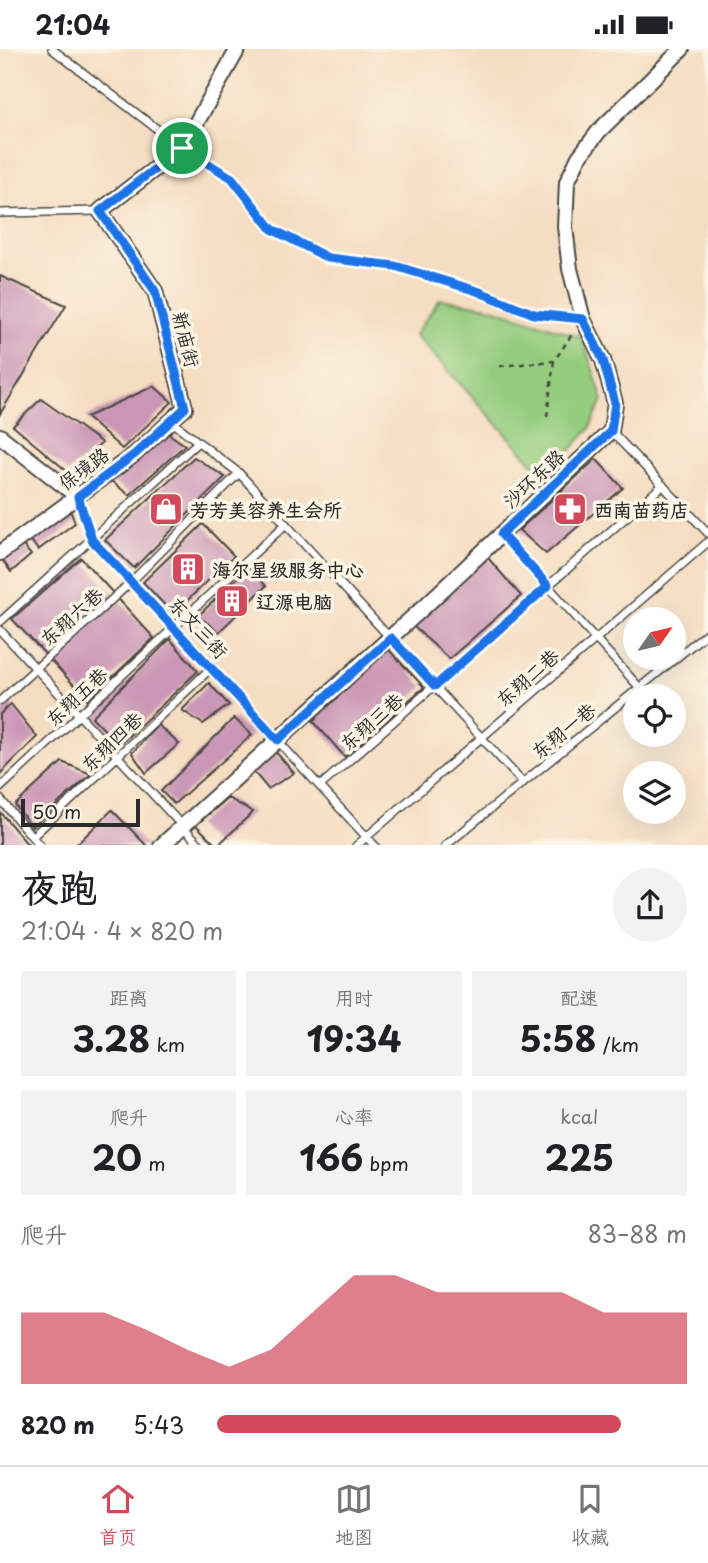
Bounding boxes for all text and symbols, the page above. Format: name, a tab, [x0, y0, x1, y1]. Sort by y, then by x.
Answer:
text: 21:04	[35, 5, 110, 44]
pin	[152, 118, 212, 178]
icon: arrive	[163, 129, 201, 167]
street label: 新庙街	[167, 308, 207, 370]
street label: 保境路	[52, 440, 114, 496]
street label: 沙环东路	[496, 442, 570, 514]
shop icon: 芳芳美容养生会所	[147, 490, 185, 528]
pharmacy icon: 西南苗药店	[551, 490, 589, 528]
place label: 芳芳美容养生会所	[190, 495, 342, 523]
place label: 西南苗药店	[594, 495, 689, 523]
building icon: 海尔星级服务中心	[169, 550, 207, 588]
place label: 海尔星级服务中心	[212, 555, 364, 583]
street label: 东翔六巷	[33, 580, 109, 652]
building icon: 辽源电脑	[213, 582, 251, 620]
place label: 辽源电脑	[256, 587, 332, 615]
street label: 东文三街	[163, 590, 235, 664]
north arrow	[623, 607, 686, 670]
map controls	[623, 607, 686, 824]
street label: 东翔二巷	[489, 641, 565, 713]
street label: 东翔五巷	[39, 660, 113, 732]
button: locate	[623, 684, 686, 747]
street label: 东翔三巷	[333, 685, 409, 757]
street label: 东翔一巷	[525, 695, 601, 765]
street label: 东翔四巷	[74, 705, 148, 777]
button: layers	[623, 761, 686, 824]
scale bar	[21, 797, 140, 828]
text: 50 m	[32, 797, 81, 825]
text: 夜跑	[21, 858, 97, 915]
button: share	[613, 868, 687, 942]
text: 21:04 · 4 × 820 m	[21, 913, 223, 948]
text: 距离	[110, 983, 148, 1011]
text: 用时	[335, 983, 373, 1011]
text: 配速	[560, 983, 598, 1011]
text: 3.28	[72, 1011, 150, 1064]
text: 19:34	[307, 1011, 401, 1064]
text: 5:58	[520, 1011, 597, 1064]
text: km	[150, 1030, 185, 1058]
text: /km	[597, 1030, 639, 1058]
text: 爬升	[110, 1102, 148, 1130]
text: 心率	[335, 1102, 373, 1130]
text: kcal	[560, 1102, 598, 1130]
text: 20	[92, 1130, 142, 1183]
text: 166	[299, 1130, 363, 1183]
text: 225	[544, 1130, 614, 1183]
text: m	[142, 1149, 165, 1177]
text: bpm	[363, 1149, 409, 1177]
text: 爬升	[21, 1216, 67, 1251]
text: 83–88 m	[588, 1216, 687, 1251]
text: 820 m	[21, 1407, 95, 1442]
text: 5:43	[133, 1407, 184, 1442]
tab: 首页	[99, 1480, 137, 1550]
tab: 地图	[335, 1480, 373, 1550]
tab: 收藏	[571, 1480, 609, 1550]

